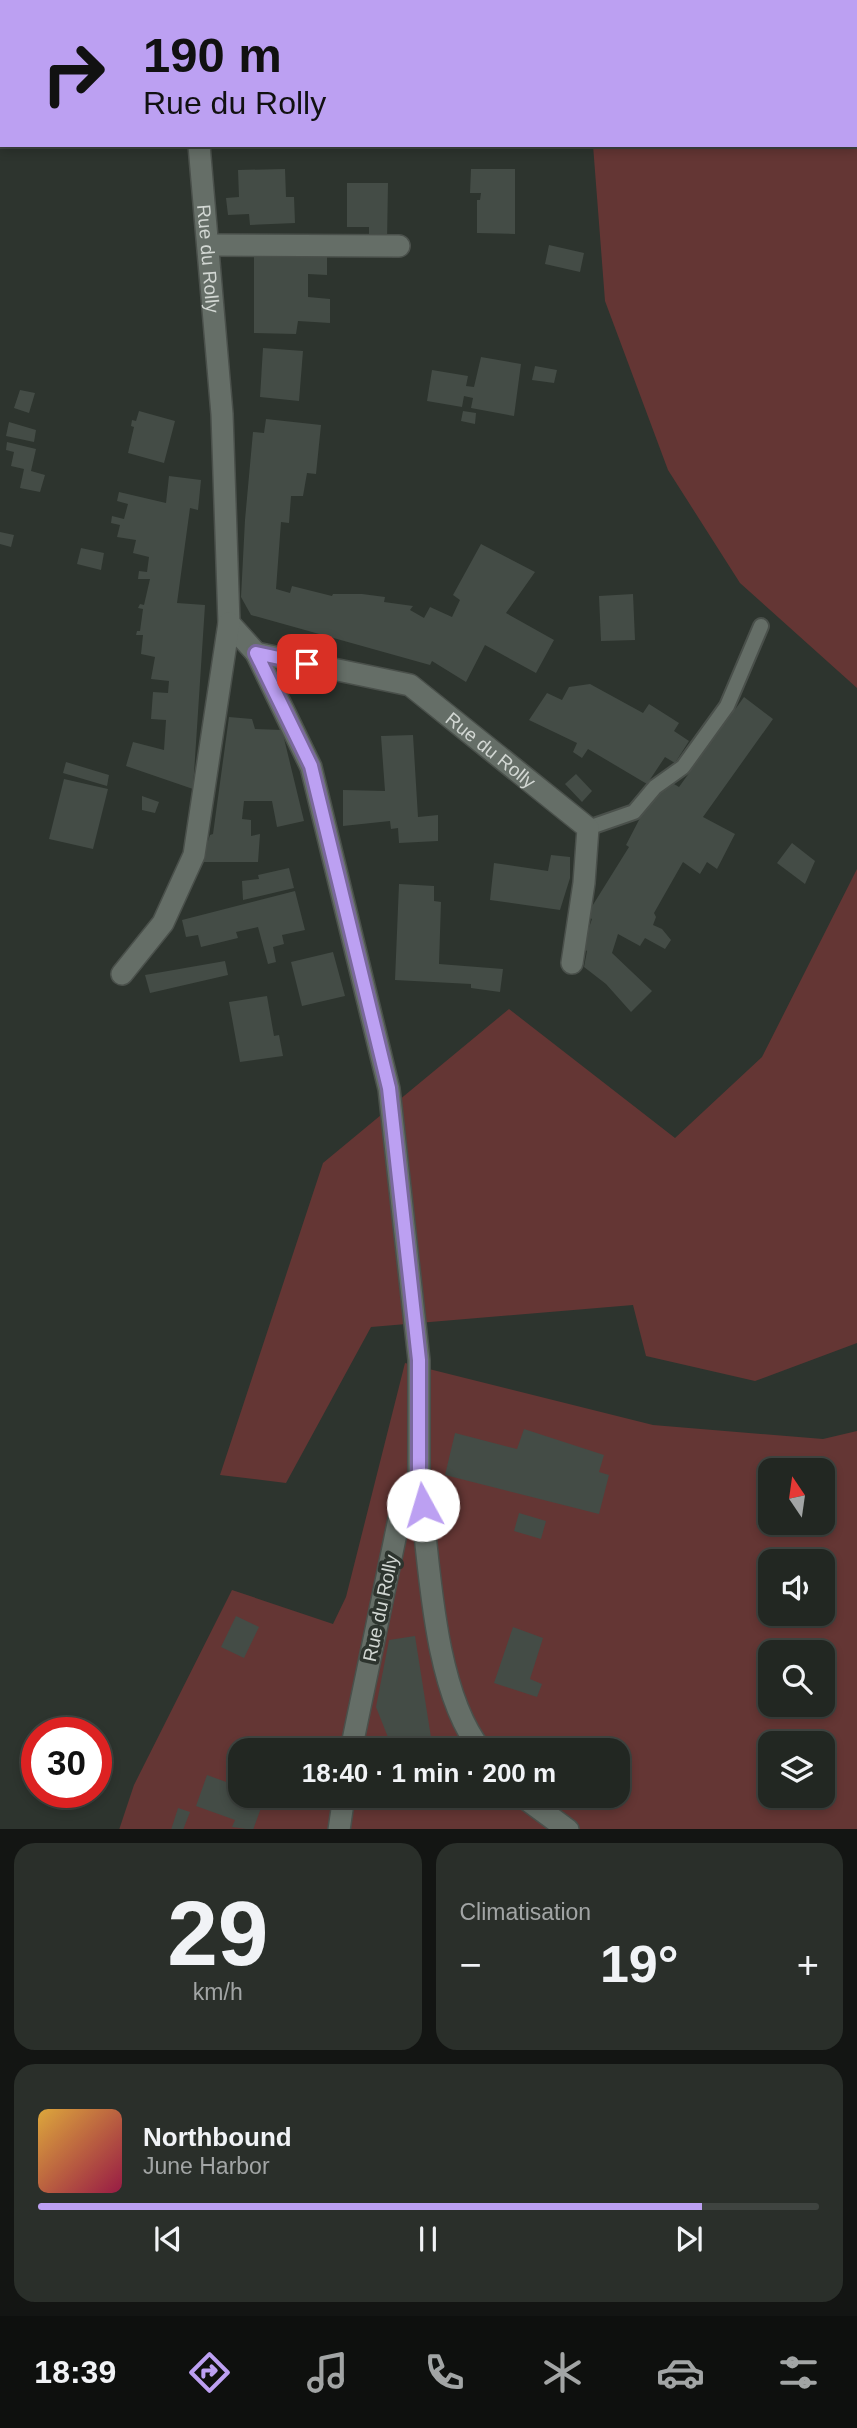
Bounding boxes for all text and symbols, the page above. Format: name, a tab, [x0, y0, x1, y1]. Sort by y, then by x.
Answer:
icon: right	[28, 28, 119, 119]
text: 190 m	[143, 28, 282, 82]
text: Rue du Rolly	[143, 85, 326, 121]
street label: Rue du Rolly	[193, 203, 223, 314]
pin	[277, 634, 337, 694]
icon: arrive	[288, 645, 326, 683]
street label: Rue du Rolly	[442, 708, 540, 793]
north arrow	[758, 1458, 835, 1535]
map controls	[758, 1458, 835, 1808]
position arrow	[386, 1468, 460, 1542]
button: sound	[758, 1549, 835, 1626]
street label: Rue du Rolly	[359, 1552, 402, 1663]
button: search	[758, 1640, 835, 1717]
speed limit sign: 30	[21, 1717, 112, 1808]
button: layers	[758, 1731, 835, 1808]
text: 18:40 · 1 min · 200 m	[302, 1758, 556, 1788]
text: 29	[167, 1883, 268, 1984]
text: Climatisation	[460, 1899, 591, 1925]
text: 19°	[600, 1935, 679, 1993]
text: −	[460, 1944, 482, 1986]
text: +	[797, 1944, 819, 1986]
text: km/h	[193, 1979, 243, 2005]
text: Northbound	[143, 2122, 292, 2152]
text: June Harbor	[143, 2153, 270, 2179]
icon: previous	[149, 2220, 187, 2258]
icon: pause	[409, 2220, 447, 2258]
icon: next	[670, 2220, 708, 2258]
icon: directions	[185, 2348, 234, 2397]
icon: music	[303, 2348, 352, 2397]
icon: phone	[420, 2348, 469, 2397]
icon: climate	[538, 2348, 587, 2397]
icon: car	[656, 2348, 705, 2397]
icon: filters	[774, 2348, 823, 2397]
text: 18:39	[34, 2354, 116, 2390]

